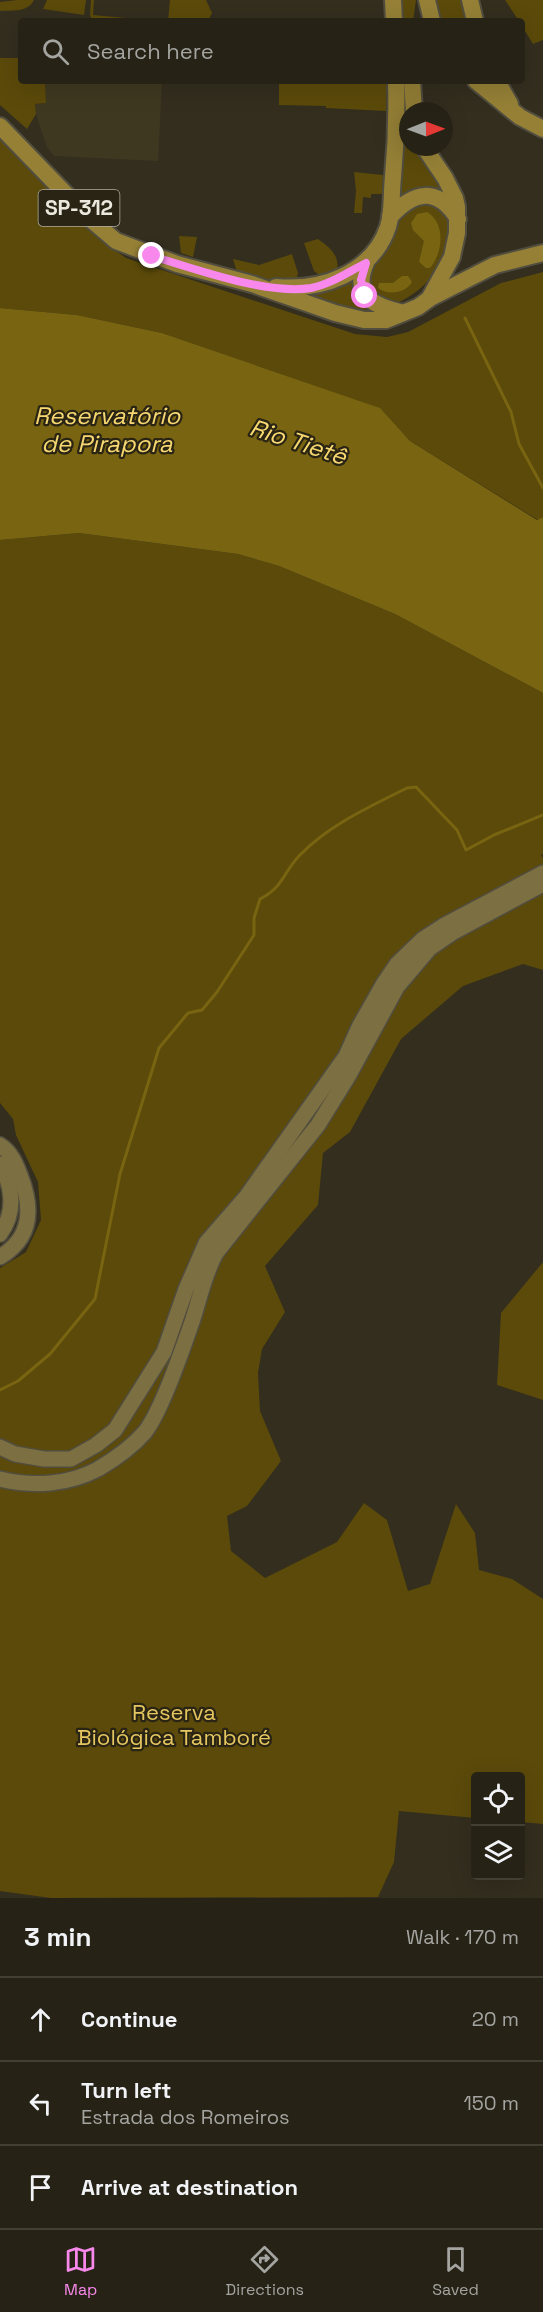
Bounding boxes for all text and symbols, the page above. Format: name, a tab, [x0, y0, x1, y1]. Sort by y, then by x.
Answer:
search box	[18, 18, 525, 84]
icon: search	[39, 35, 72, 68]
text: Search here	[87, 37, 214, 65]
north arrow	[399, 102, 453, 156]
road number: SP-312	[38, 190, 119, 226]
route end	[138, 242, 164, 268]
route start	[351, 282, 377, 308]
water label: Reservatório de Pirapora	[34, 400, 181, 459]
water label: Rio Tietê	[246, 411, 351, 472]
park label: Reserva Biológica Tamboré	[77, 1698, 271, 1751]
map controls	[471, 1772, 525, 1880]
button: locate	[471, 1772, 525, 1826]
button: layers	[471, 1826, 525, 1880]
text: 3 min	[24, 1920, 92, 1954]
text: Walk · 170 m	[406, 1924, 519, 1950]
icon: ahead	[24, 2003, 57, 2036]
text: Continue	[81, 2005, 177, 2033]
text: 20 m	[472, 2006, 519, 2032]
text: Turn left	[81, 2076, 171, 2104]
icon: left	[24, 2087, 57, 2120]
text: 150 m	[464, 2090, 519, 2116]
text: Estrada dos Romeiros	[81, 2104, 290, 2130]
icon: arrive	[24, 2171, 57, 2204]
text: Arrive at destination	[81, 2173, 298, 2201]
tab: Map	[64, 2243, 97, 2300]
tab: Directions	[226, 2243, 304, 2300]
tab: Saved	[432, 2243, 479, 2300]

